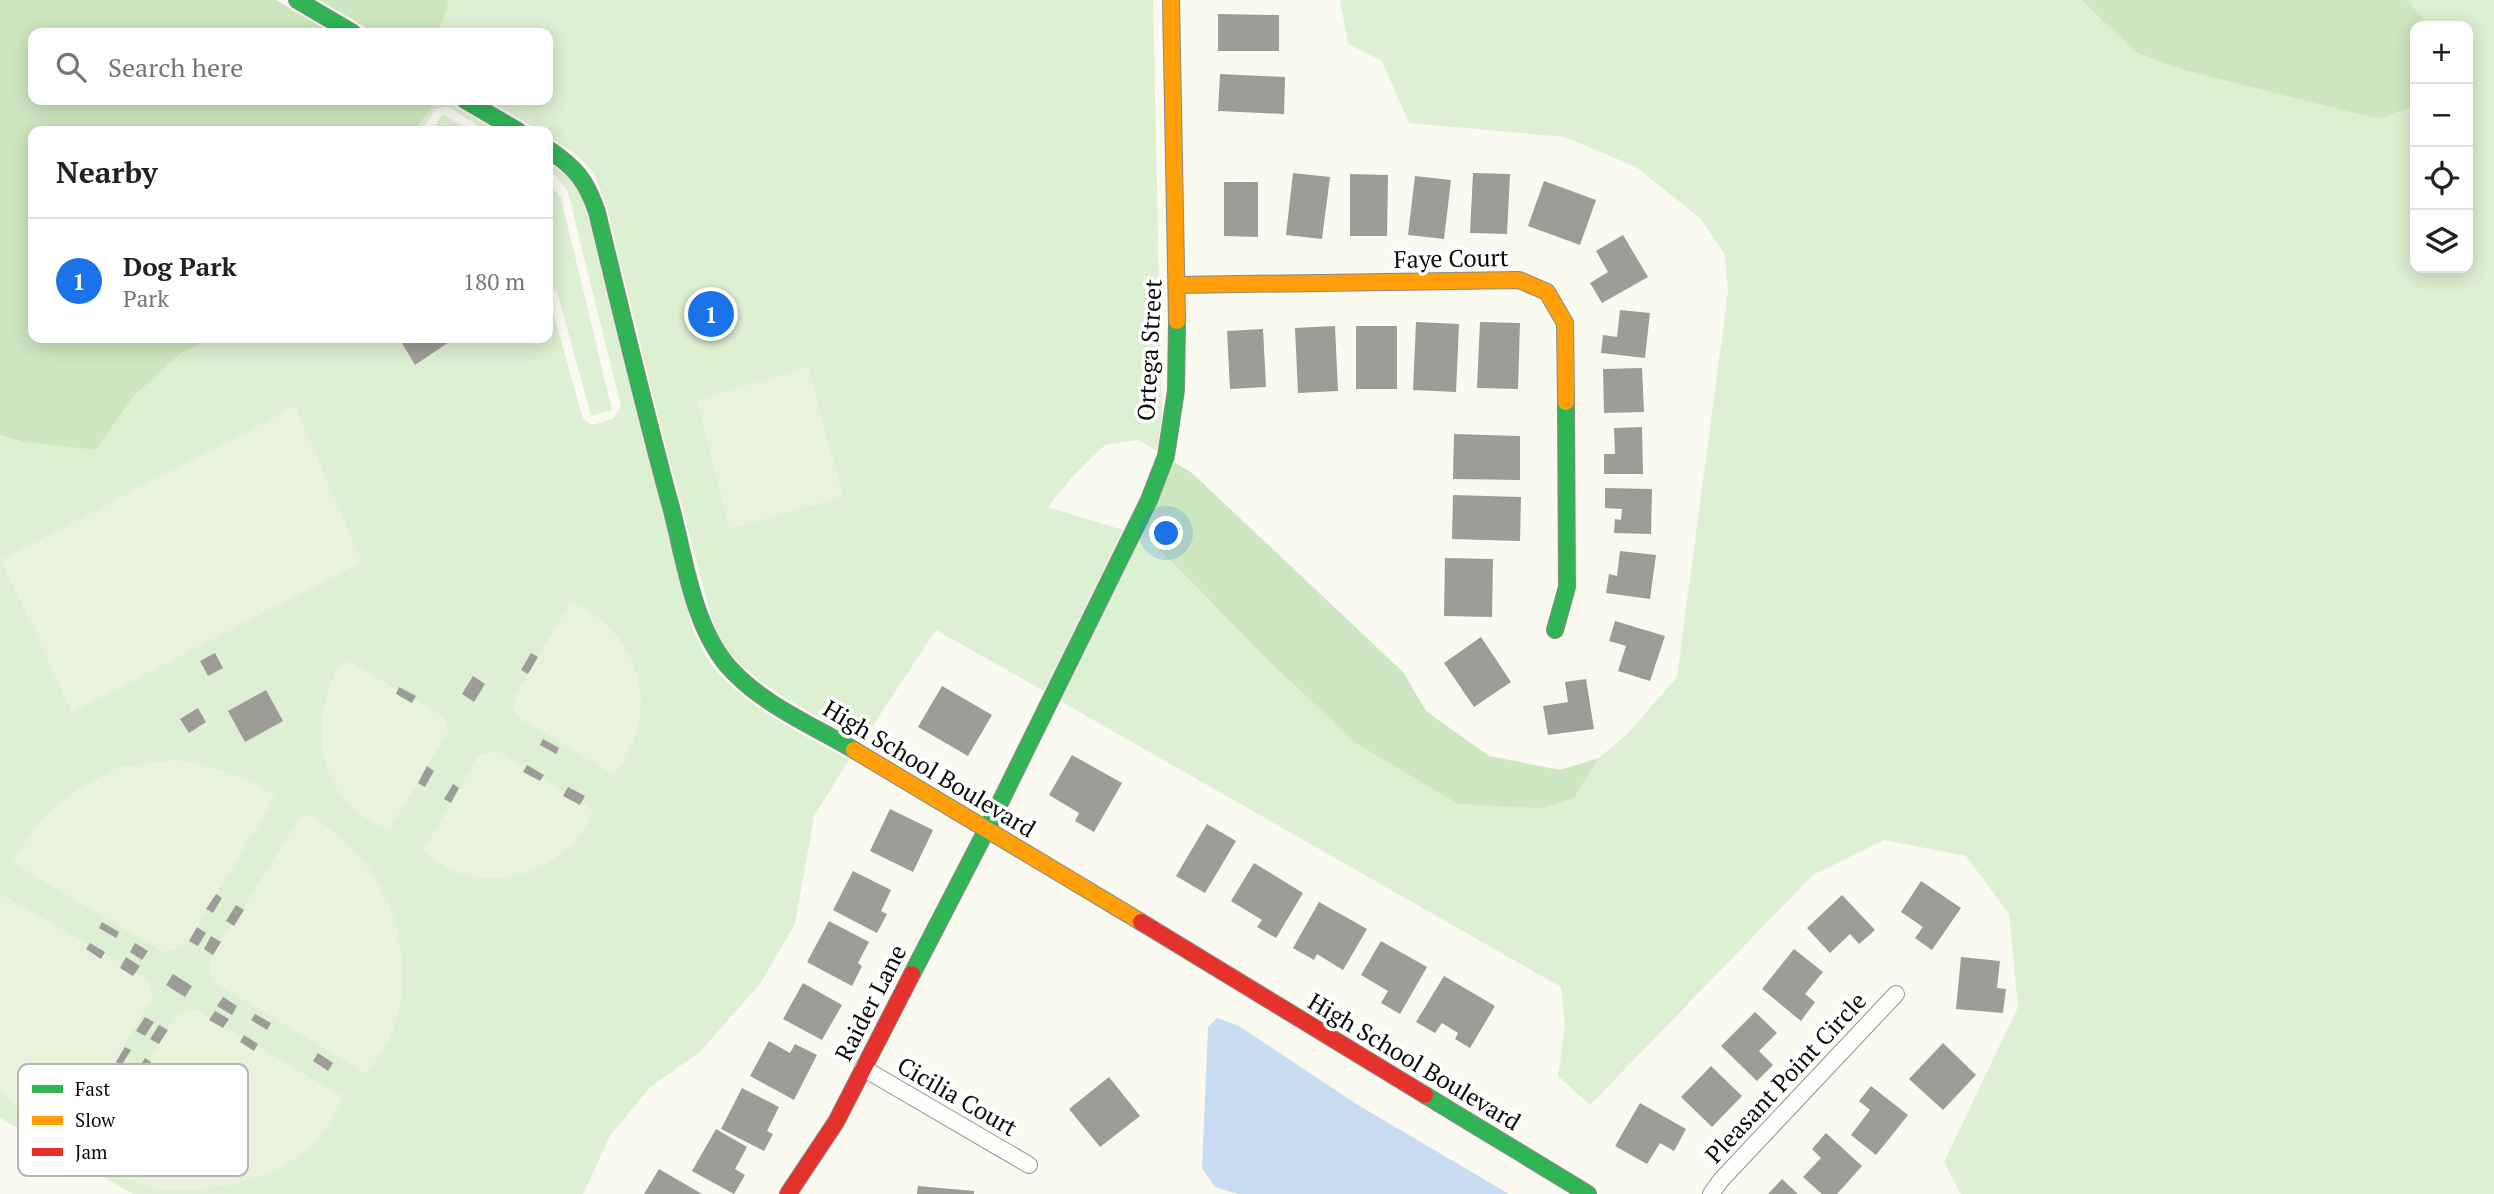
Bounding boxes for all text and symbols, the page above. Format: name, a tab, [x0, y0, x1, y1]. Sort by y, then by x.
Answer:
map controls	[2410, 21, 2473, 273]
button: +	[2410, 21, 2473, 84]
search box	[28, 28, 553, 105]
icon: search	[52, 48, 90, 86]
text: Search here	[108, 50, 243, 84]
button: −	[2410, 84, 2473, 147]
button: locate	[2410, 147, 2473, 210]
text: Nearby	[56, 152, 158, 192]
button: layers	[2410, 210, 2473, 273]
street label: Faye Court	[1393, 241, 1509, 275]
text: Dog Park	[123, 249, 237, 283]
text: 1	[73, 266, 86, 297]
text: 180 m	[463, 266, 525, 297]
street label: Ortega Street	[1129, 278, 1169, 422]
text: Park	[123, 283, 169, 314]
pin: 1	[688, 288, 734, 340]
your location	[1149, 516, 1183, 550]
street label: High School Boulevard	[817, 692, 1042, 844]
street label: Raider Lane	[827, 939, 913, 1066]
street label: High School Boulevard	[1302, 985, 1527, 1137]
street label: Pleasant Point Circle	[1698, 985, 1873, 1170]
street label: Cicilia Court	[892, 1049, 1023, 1143]
legend	[18, 1064, 248, 1176]
text: Fast	[75, 1076, 110, 1101]
text: Slow	[75, 1107, 116, 1132]
text: Jam	[75, 1139, 108, 1164]

